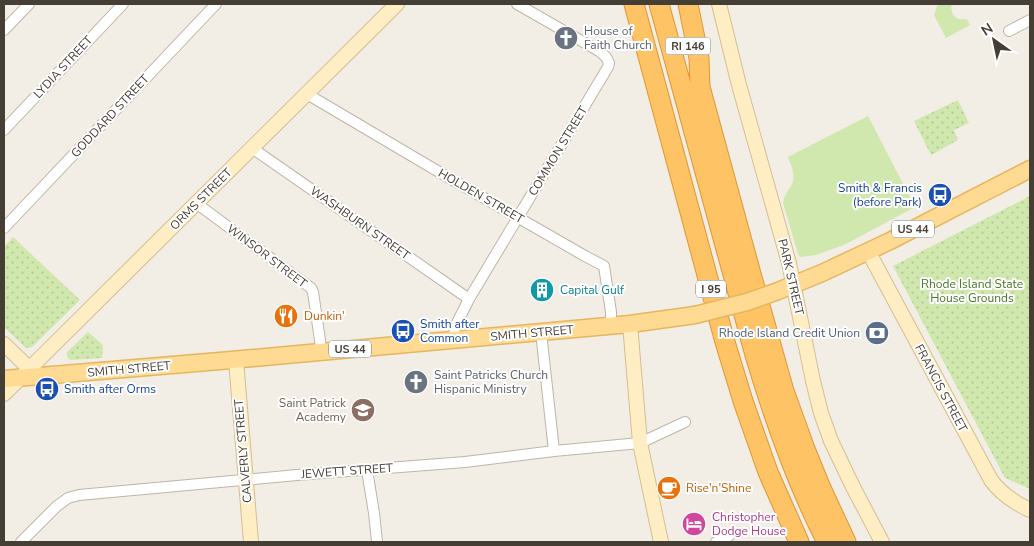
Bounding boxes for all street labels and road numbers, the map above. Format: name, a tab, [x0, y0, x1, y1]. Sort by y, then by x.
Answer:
street label: LYDIA STREET	[30, 32, 97, 102]
road number: RI 146	[666, 37, 710, 54]
street label: GODDARD STREET	[67, 71, 153, 161]
street label: COMMON STREET	[525, 102, 592, 199]
street label: ORMS STREET	[167, 164, 236, 233]
street label: HOLDEN STREET	[435, 165, 527, 227]
street label: WASHBURN STREET	[307, 183, 414, 264]
road number: US 44	[892, 220, 934, 238]
street label: WINSOR STREET	[224, 221, 311, 292]
street label: PARK STREET	[774, 237, 808, 317]
road number: I 95	[696, 280, 726, 298]
street label: SMITH STREET	[490, 321, 575, 345]
road number: US 44	[329, 340, 371, 358]
street label: FRANCIS STREET	[911, 341, 971, 435]
street label: SMITH STREET	[87, 357, 172, 381]
street label: CALVERLY STREET	[230, 398, 256, 504]
street label: JEWETT STREET	[300, 460, 394, 482]

